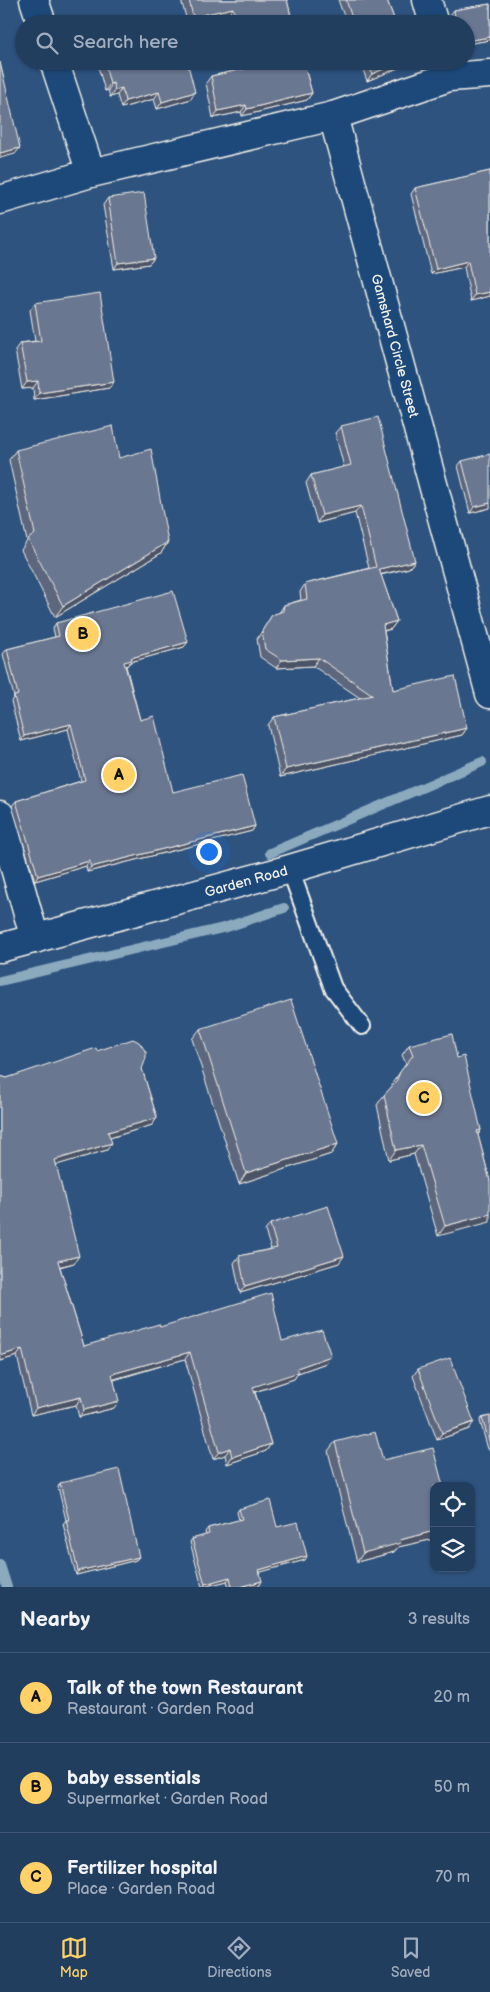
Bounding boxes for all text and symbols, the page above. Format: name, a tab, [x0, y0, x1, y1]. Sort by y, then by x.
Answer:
search box	[15, 15, 475, 70]
icon: search	[33, 29, 61, 57]
text: Search here	[73, 31, 178, 54]
street label: Gamshard Circle Street	[367, 272, 423, 420]
pin: B	[67, 615, 99, 653]
pin: A	[103, 756, 135, 794]
your location	[196, 839, 222, 865]
street label: Garden Road	[203, 862, 289, 901]
pin: C	[408, 1079, 440, 1117]
map controls	[430, 1482, 475, 1572]
button: locate	[430, 1482, 475, 1527]
button: layers	[430, 1527, 475, 1572]
text: Nearby	[20, 1607, 90, 1632]
text: 3 results	[408, 1610, 470, 1629]
text: Talk of the town Restaurant	[67, 1677, 303, 1700]
text: A	[31, 1688, 41, 1707]
text: 20 m	[434, 1688, 470, 1707]
text: Restaurant · Garden Road	[67, 1700, 254, 1719]
text: baby essentials	[67, 1767, 201, 1790]
text: B	[30, 1778, 42, 1797]
text: 50 m	[434, 1778, 470, 1797]
text: Supermarket · Garden Road	[67, 1790, 268, 1809]
text: Fertilizer hospital	[67, 1857, 218, 1880]
text: C	[30, 1868, 42, 1887]
text: 70 m	[435, 1868, 470, 1887]
text: Place · Garden Road	[67, 1880, 215, 1899]
tab: Map	[60, 1934, 88, 1981]
tab: Directions	[207, 1934, 272, 1981]
tab: Saved	[391, 1934, 430, 1981]

